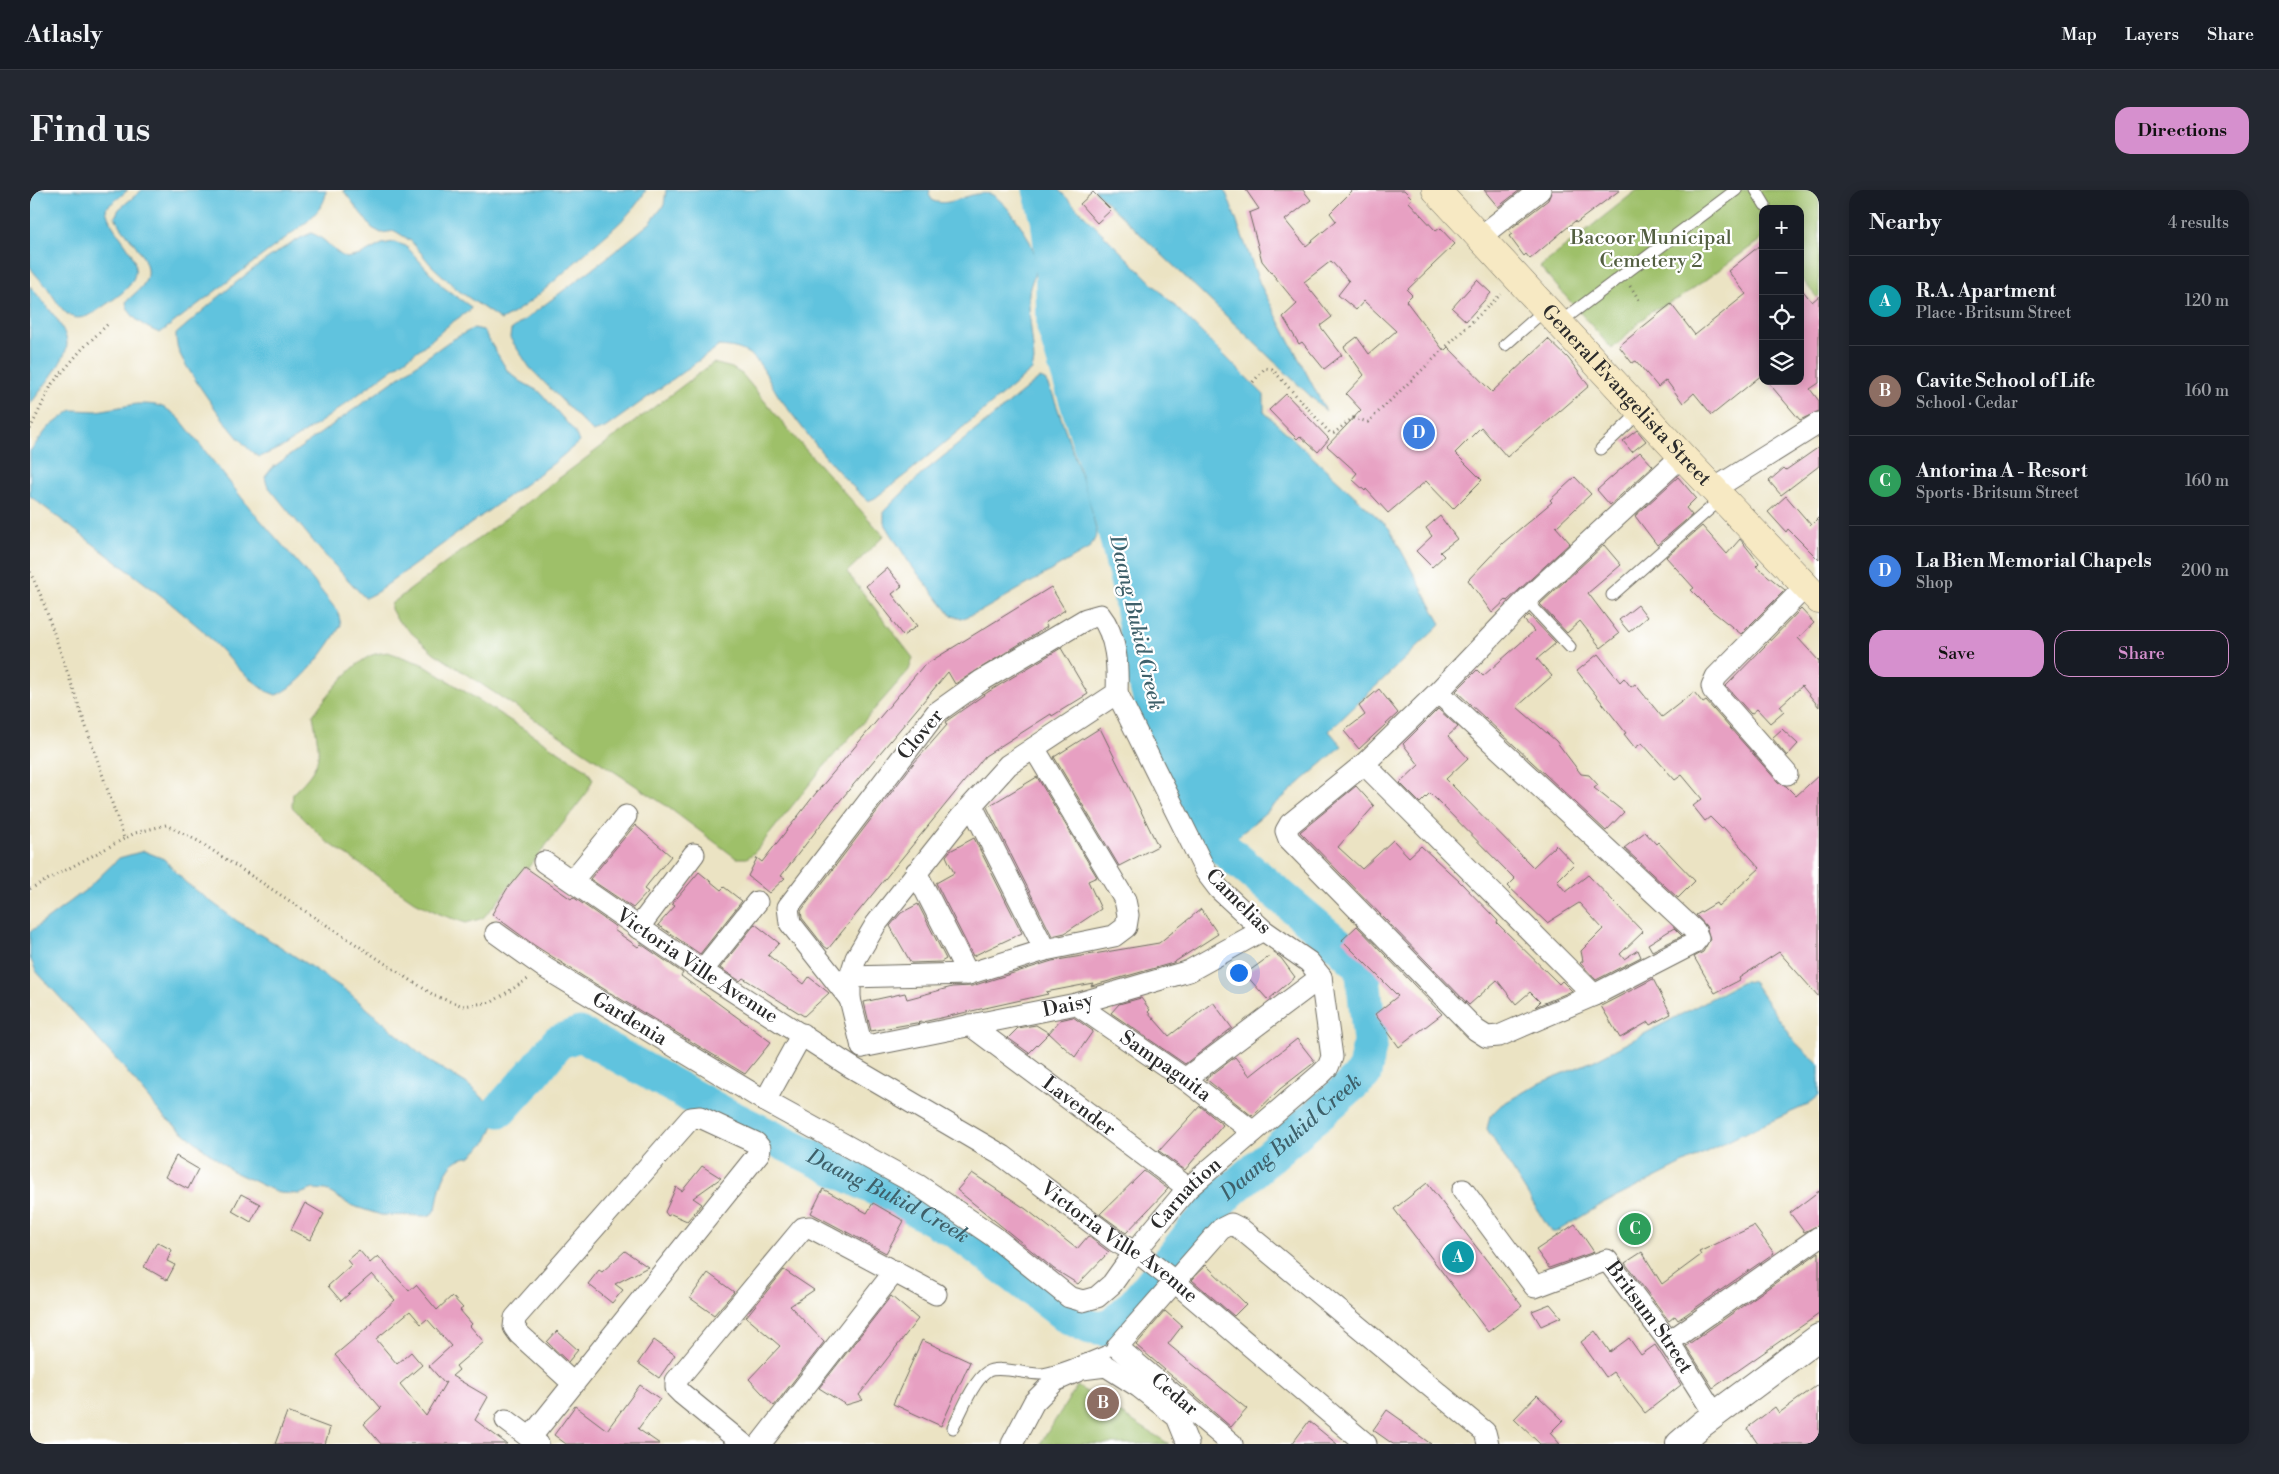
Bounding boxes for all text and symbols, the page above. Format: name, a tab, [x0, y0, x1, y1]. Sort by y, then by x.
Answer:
text: Atlasly	[25, 20, 102, 50]
text: Map	[2062, 23, 2097, 46]
text: Layers	[2125, 23, 2179, 46]
text: Share	[2207, 23, 2254, 46]
button: Directions	[2115, 107, 2249, 154]
text: Find us	[30, 109, 150, 152]
map controls	[1759, 205, 1804, 385]
button: +	[1759, 205, 1804, 250]
text: Nearby	[1869, 210, 1942, 236]
text: 4 results	[2168, 213, 2229, 233]
park label: Bacoor Municipal Cemetery 2	[1569, 226, 1732, 274]
button: −	[1759, 250, 1804, 295]
text: R.A. Apartment	[1916, 279, 2056, 303]
text: A	[1879, 291, 1891, 311]
text: 120 m	[2185, 291, 2229, 311]
button: locate	[1759, 295, 1804, 340]
street label: General Evangelista Street	[1536, 300, 1717, 491]
text: Place · Britsum Street	[1916, 303, 2071, 323]
button: layers	[1759, 340, 1804, 385]
text: Cavite School of Life	[1916, 369, 2095, 393]
text: B	[1879, 381, 1891, 401]
text: 160 m	[2185, 381, 2229, 401]
text: School · Cedar	[1916, 393, 2018, 413]
pin: D	[1403, 414, 1435, 452]
text: Antorina A - Resort	[1916, 459, 2088, 483]
text: C	[1879, 471, 1891, 491]
text: 160 m	[2185, 471, 2229, 491]
text: Sports · Britsum Street	[1916, 483, 2079, 503]
water label: Daang Bukid Creek	[1103, 532, 1169, 713]
text: La Bien Memorial Chapels	[1916, 549, 2152, 573]
text: D	[1879, 561, 1891, 581]
text: 200 m	[2181, 561, 2229, 581]
text: Shop	[1916, 573, 1953, 593]
button: Save	[1869, 630, 2044, 677]
button: Share	[2054, 630, 2229, 677]
street label: Clover	[892, 704, 950, 766]
street label: Camelias	[1200, 864, 1276, 940]
street label: Victoria Ville Avenue	[610, 902, 783, 1029]
your location	[1226, 960, 1252, 986]
street label: Gardenia	[587, 987, 672, 1052]
street label: Daisy	[1040, 987, 1096, 1023]
street label: Sampaguita	[1115, 1025, 1217, 1108]
water label: Daang Bukid Creek	[1214, 1069, 1367, 1207]
street label: Lavender	[1037, 1071, 1121, 1142]
water label: Daang Bukid Creek	[801, 1143, 975, 1249]
street label: Carnation	[1146, 1152, 1227, 1235]
street label: Victoria Ville Avenue	[1034, 1175, 1203, 1308]
pin: C	[1619, 1210, 1651, 1248]
pin: A	[1442, 1238, 1474, 1276]
street label: Britsum Street	[1599, 1256, 1698, 1378]
street label: Cedar	[1145, 1368, 1203, 1422]
pin: B	[1087, 1384, 1119, 1422]

